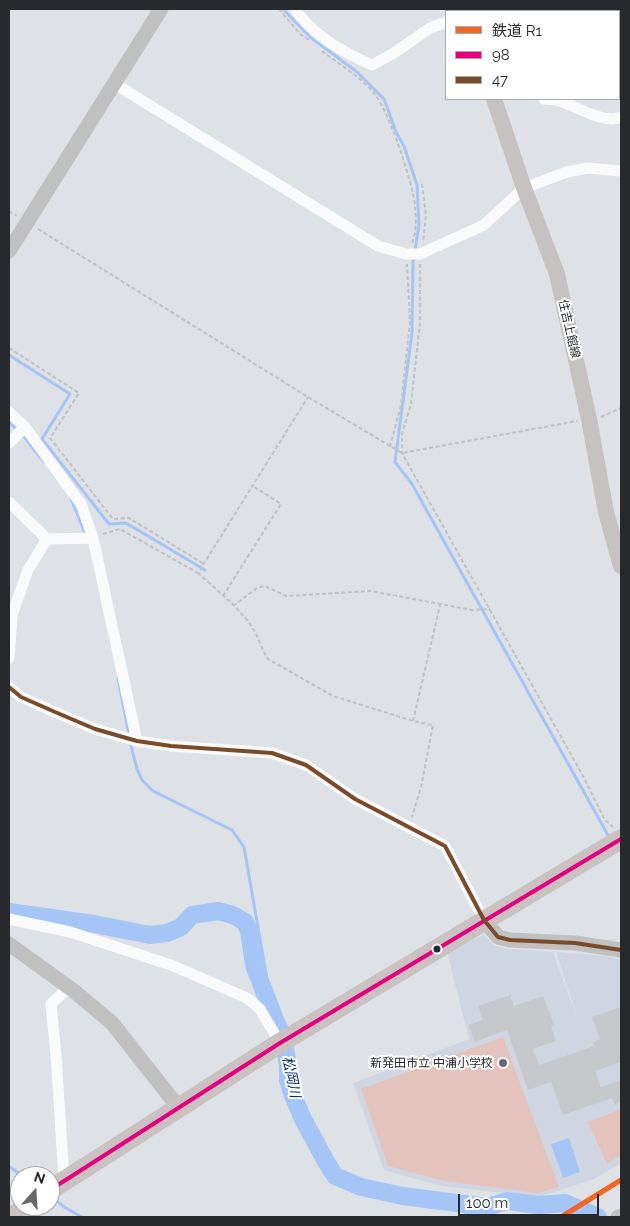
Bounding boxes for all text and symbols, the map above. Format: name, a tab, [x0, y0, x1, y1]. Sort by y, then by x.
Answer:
legend	[445, 10, 620, 100]
text: 鉄道 R1	[492, 22, 542, 40]
text: 98	[492, 46, 510, 64]
text: 47	[492, 71, 508, 89]
street label: 住吉上館線	[555, 298, 583, 360]
unlabelled marker	[432, 944, 442, 954]
water label: 松岡川	[278, 1055, 304, 1099]
place label: 新発田市立 中浦小学校	[370, 1056, 493, 1070]
marker: 新発田市立 中浦小学校	[497, 1057, 509, 1069]
north arrow	[10, 1166, 60, 1216]
text: N	[32, 1168, 47, 1187]
scale bar	[460, 1184, 601, 1216]
text: 100 m	[466, 1194, 508, 1212]

